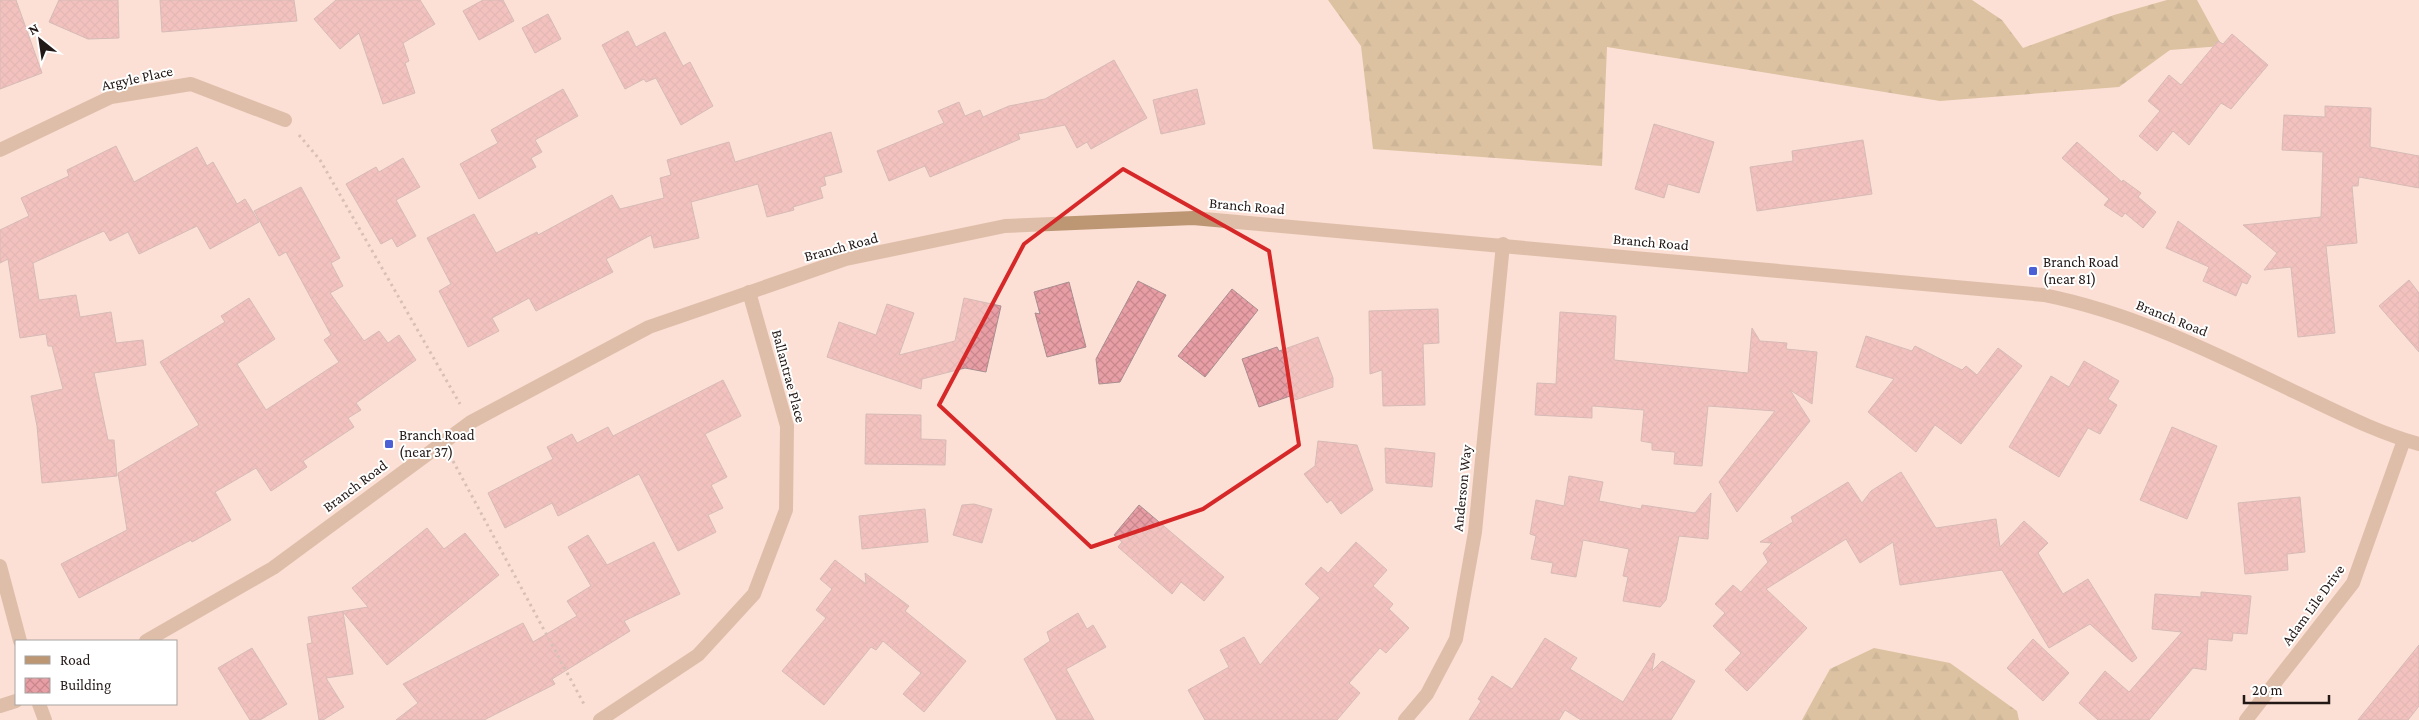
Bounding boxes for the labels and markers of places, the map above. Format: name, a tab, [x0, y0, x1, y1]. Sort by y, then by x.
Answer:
place label: Branch Road (near 81)	[2043, 254, 2119, 288]
marker: Branch Road (near 81)	[2027, 265, 2039, 277]
place label: Branch Road (near 37)	[399, 427, 475, 461]
marker: Branch Road (near 37)	[383, 438, 395, 450]

